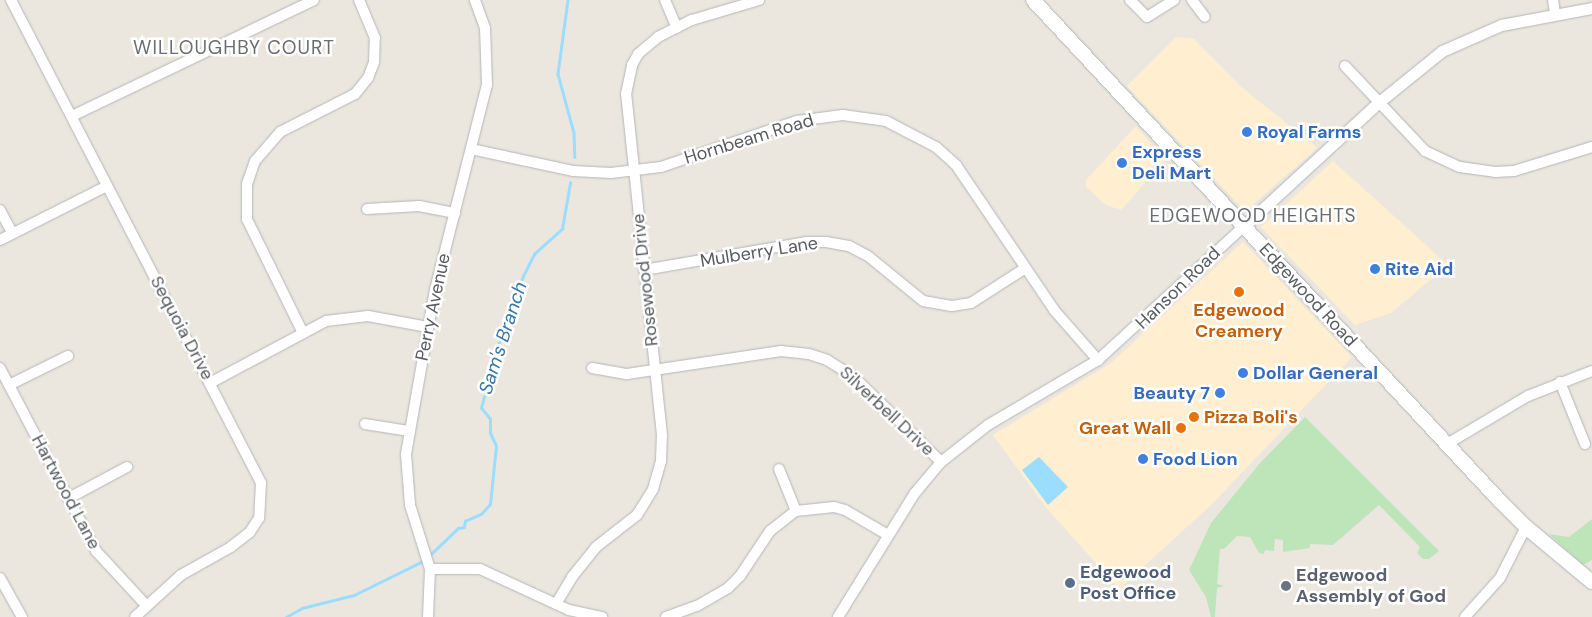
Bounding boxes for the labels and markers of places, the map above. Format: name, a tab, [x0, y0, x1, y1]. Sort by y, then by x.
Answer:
place label: Royal Farms	[1257, 121, 1361, 143]
marker: Royal Farms	[1241, 126, 1253, 138]
place label: Express Deli Mart	[1132, 142, 1211, 184]
marker: Express Deli Mart	[1116, 157, 1128, 169]
place label: Rite Aid	[1385, 258, 1453, 280]
marker: Rite Aid	[1369, 263, 1381, 275]
marker: Edgewood Creamery	[1233, 286, 1245, 298]
place label: Edgewood Creamery	[1193, 300, 1285, 342]
place label: Dollar General	[1253, 362, 1378, 384]
marker: Dollar General	[1237, 367, 1249, 379]
place label: Beauty 7	[1133, 382, 1210, 404]
marker: Beauty 7	[1214, 387, 1226, 399]
place label: Pizza Boli's	[1204, 406, 1298, 428]
marker: Pizza Boli's	[1188, 411, 1200, 423]
place label: Great Wall	[1079, 417, 1171, 439]
marker: Great Wall	[1175, 422, 1187, 434]
place label: Food Lion	[1153, 448, 1238, 470]
marker: Food Lion	[1137, 453, 1149, 465]
place label: Edgewood Post Office	[1080, 562, 1176, 604]
place label: Edgewood Assembly of God	[1296, 565, 1446, 608]
marker: Edgewood Post Office	[1064, 577, 1076, 589]
marker: Edgewood Assembly of God	[1280, 580, 1292, 592]

